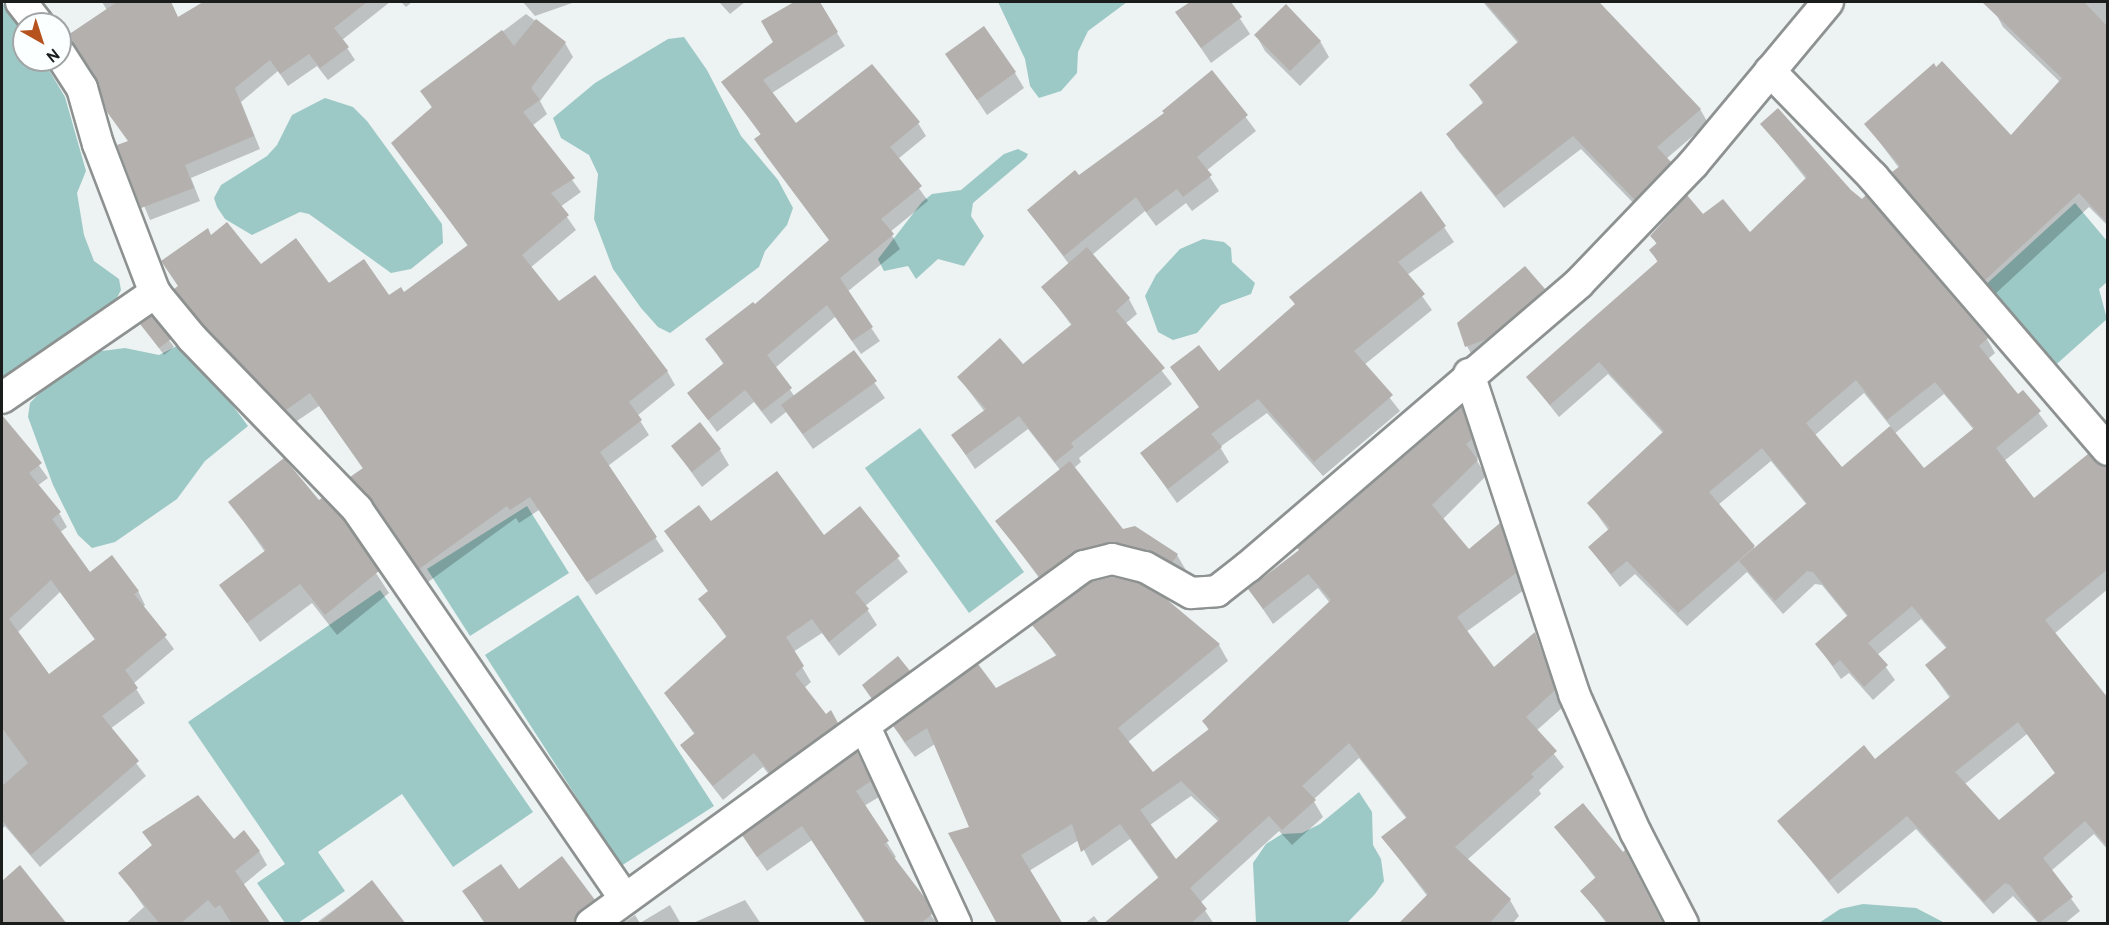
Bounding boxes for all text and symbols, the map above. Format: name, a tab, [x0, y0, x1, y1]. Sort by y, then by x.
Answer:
north arrow	[12, 12, 72, 72]
text: N	[41, 43, 63, 66]

